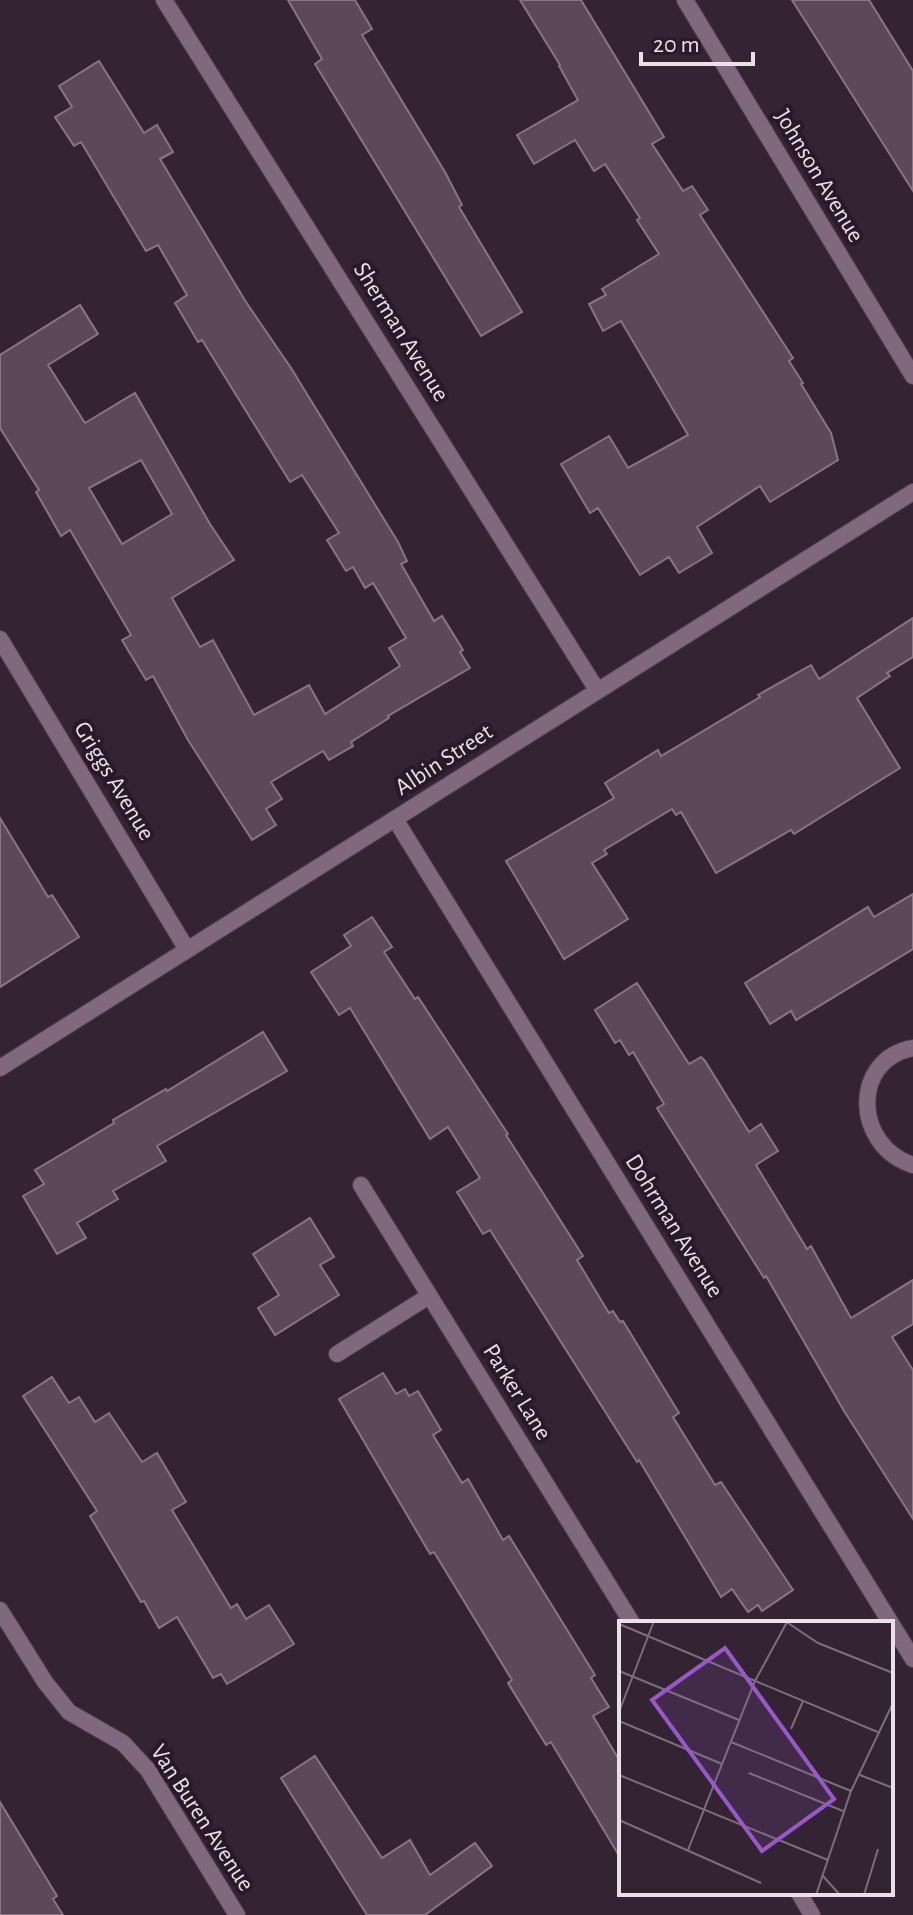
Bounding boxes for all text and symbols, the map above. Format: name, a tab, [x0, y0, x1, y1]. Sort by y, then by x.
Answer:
scale bar	[641, 16, 753, 66]
text: 20 m	[653, 33, 700, 57]
street label: Johnson Avenue	[770, 105, 868, 247]
street label: Sherman Avenue	[349, 258, 453, 406]
street label: Griggs Avenue	[69, 718, 159, 844]
street label: Albin Street	[391, 720, 497, 800]
street label: Dohrman Avenue	[620, 1150, 728, 1302]
street label: Parker Lane	[478, 1340, 556, 1444]
inset map	[619, 1621, 893, 1895]
street label: Van Buren Avenue	[146, 1740, 258, 1896]

